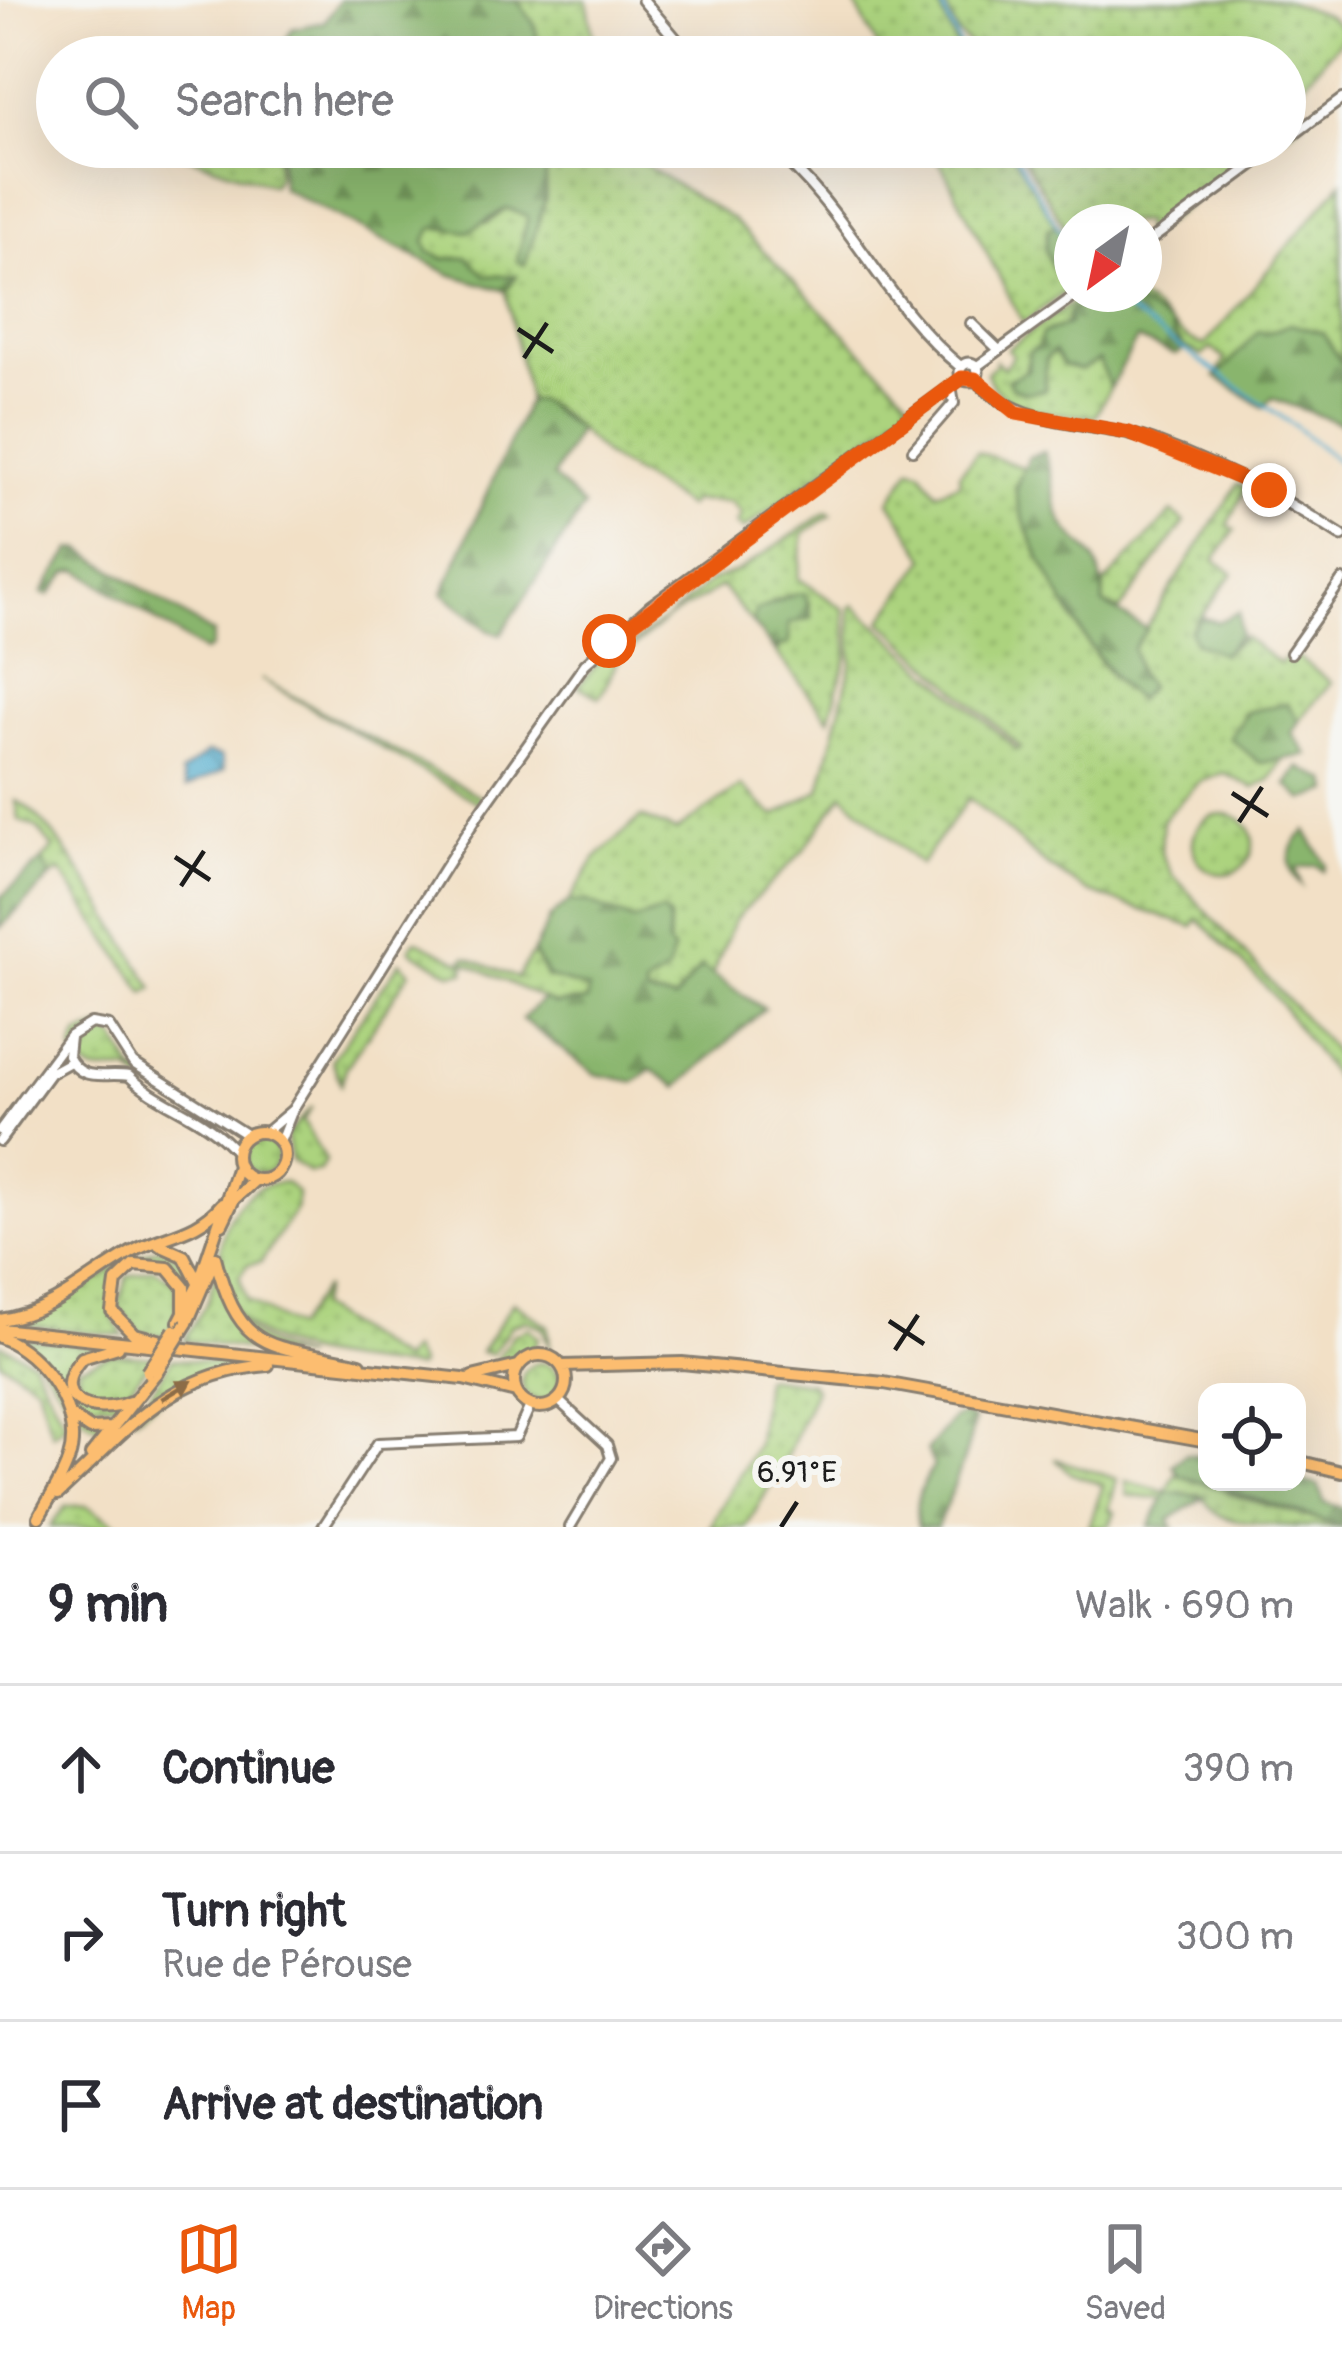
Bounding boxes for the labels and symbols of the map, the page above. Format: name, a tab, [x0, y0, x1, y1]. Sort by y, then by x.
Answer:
north arrow	[1054, 204, 1162, 312]
route end	[1242, 463, 1296, 517]
route start	[582, 614, 636, 668]
one-way arrow	[160, 1379, 193, 1401]
text: 6.91°E	[757, 1454, 837, 1491]

